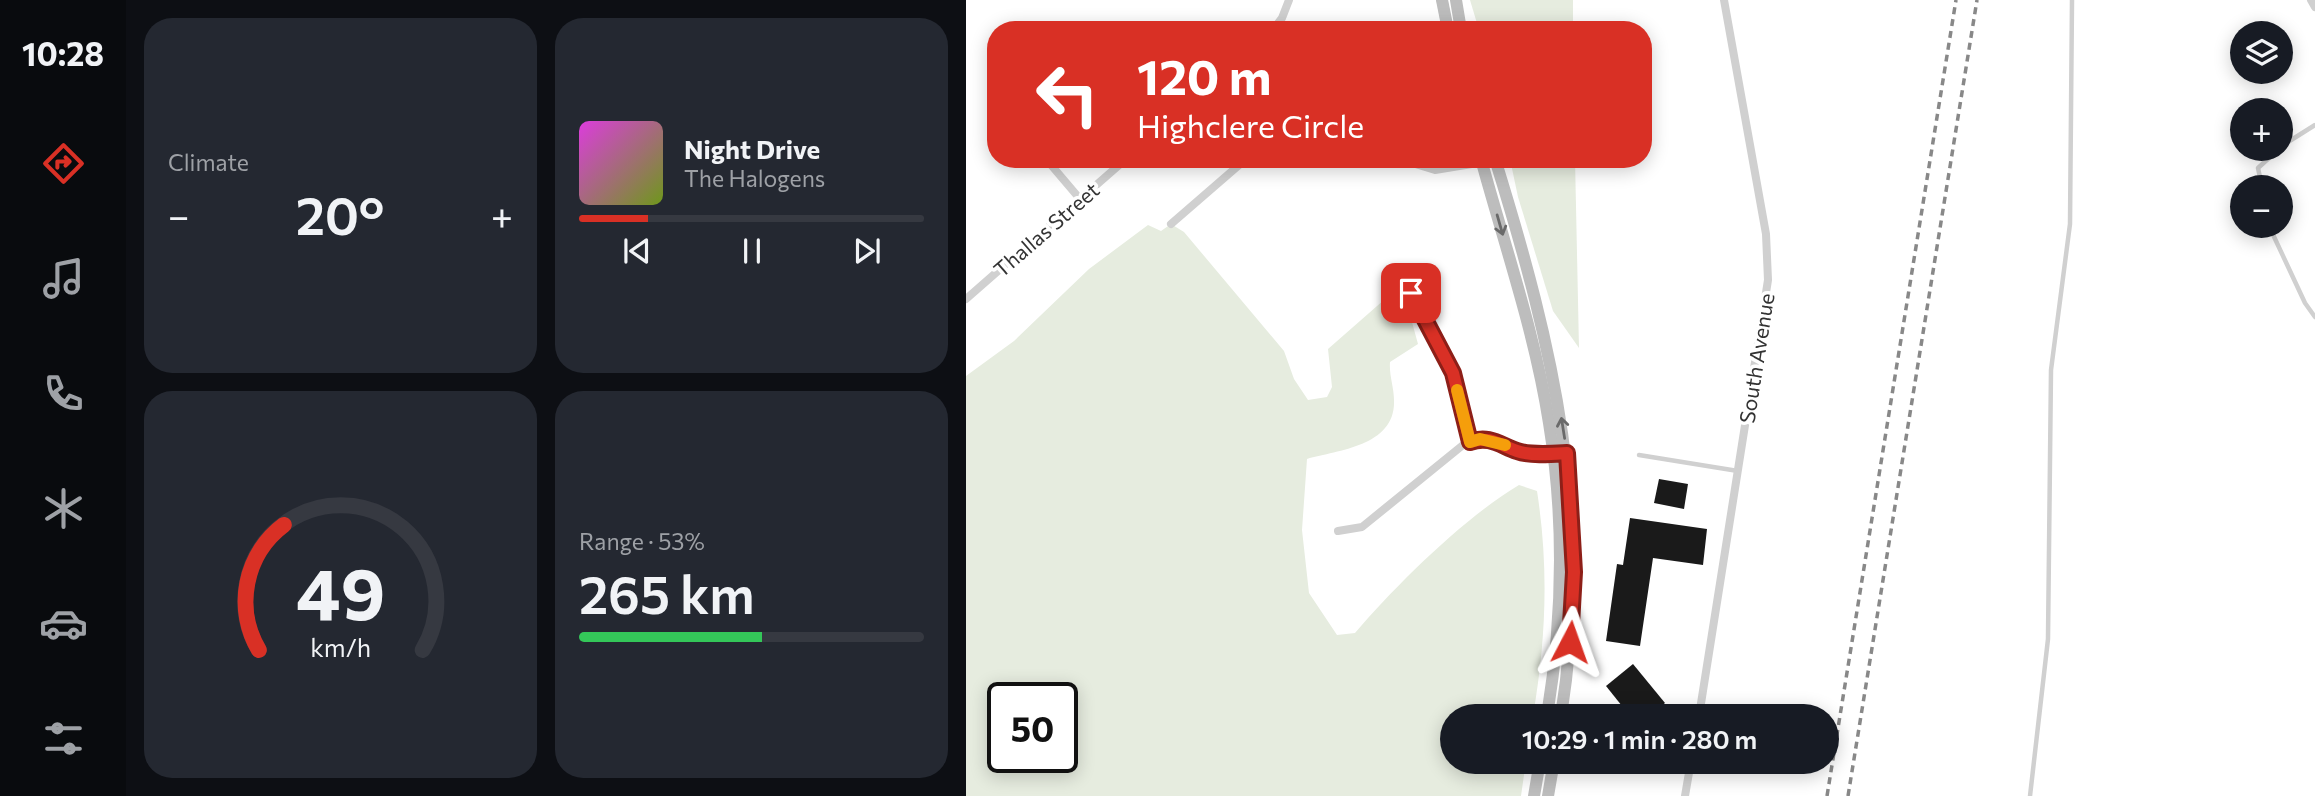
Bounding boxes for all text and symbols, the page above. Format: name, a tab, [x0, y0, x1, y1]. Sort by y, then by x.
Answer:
map controls	[2230, 21, 2293, 238]
button: layers	[2230, 21, 2293, 84]
text: 10:28	[22, 33, 104, 73]
text: 120 m	[1137, 45, 1271, 105]
icon: left	[1022, 49, 1113, 140]
button: +	[2230, 98, 2293, 161]
text: Highclere Circle	[1137, 105, 1364, 145]
text: Night Drive	[684, 133, 820, 164]
icon: directions	[39, 139, 88, 188]
text: Climate	[168, 148, 249, 176]
text: The Halogens	[684, 164, 825, 192]
button: −	[2230, 175, 2293, 238]
street label: Thallas Street	[988, 177, 1104, 281]
text: 20°	[296, 182, 385, 246]
text: −	[168, 191, 190, 238]
text: +	[491, 191, 513, 238]
one-way arrow	[1495, 214, 1508, 236]
icon: previous	[618, 232, 656, 270]
icon: pause	[733, 232, 771, 270]
icon: next	[848, 232, 886, 270]
icon: music	[39, 254, 88, 303]
pin	[1381, 263, 1441, 323]
icon: arrive	[1392, 274, 1430, 312]
street label: South Avenue	[1733, 291, 1779, 425]
icon: phone	[39, 369, 88, 418]
one-way arrow	[1556, 417, 1569, 440]
icon: climate	[39, 484, 88, 533]
text: Range · 53%	[579, 527, 705, 555]
text: 49	[296, 547, 385, 636]
text: 265 km	[579, 561, 755, 625]
icon: car	[39, 599, 88, 648]
position arrow	[1533, 605, 1607, 679]
text: km/h	[310, 632, 371, 662]
speed limit sign: 50	[987, 682, 1078, 773]
icon: filters	[39, 714, 88, 763]
text: 10:29 · 1 min · 280 m	[1522, 723, 1757, 754]

